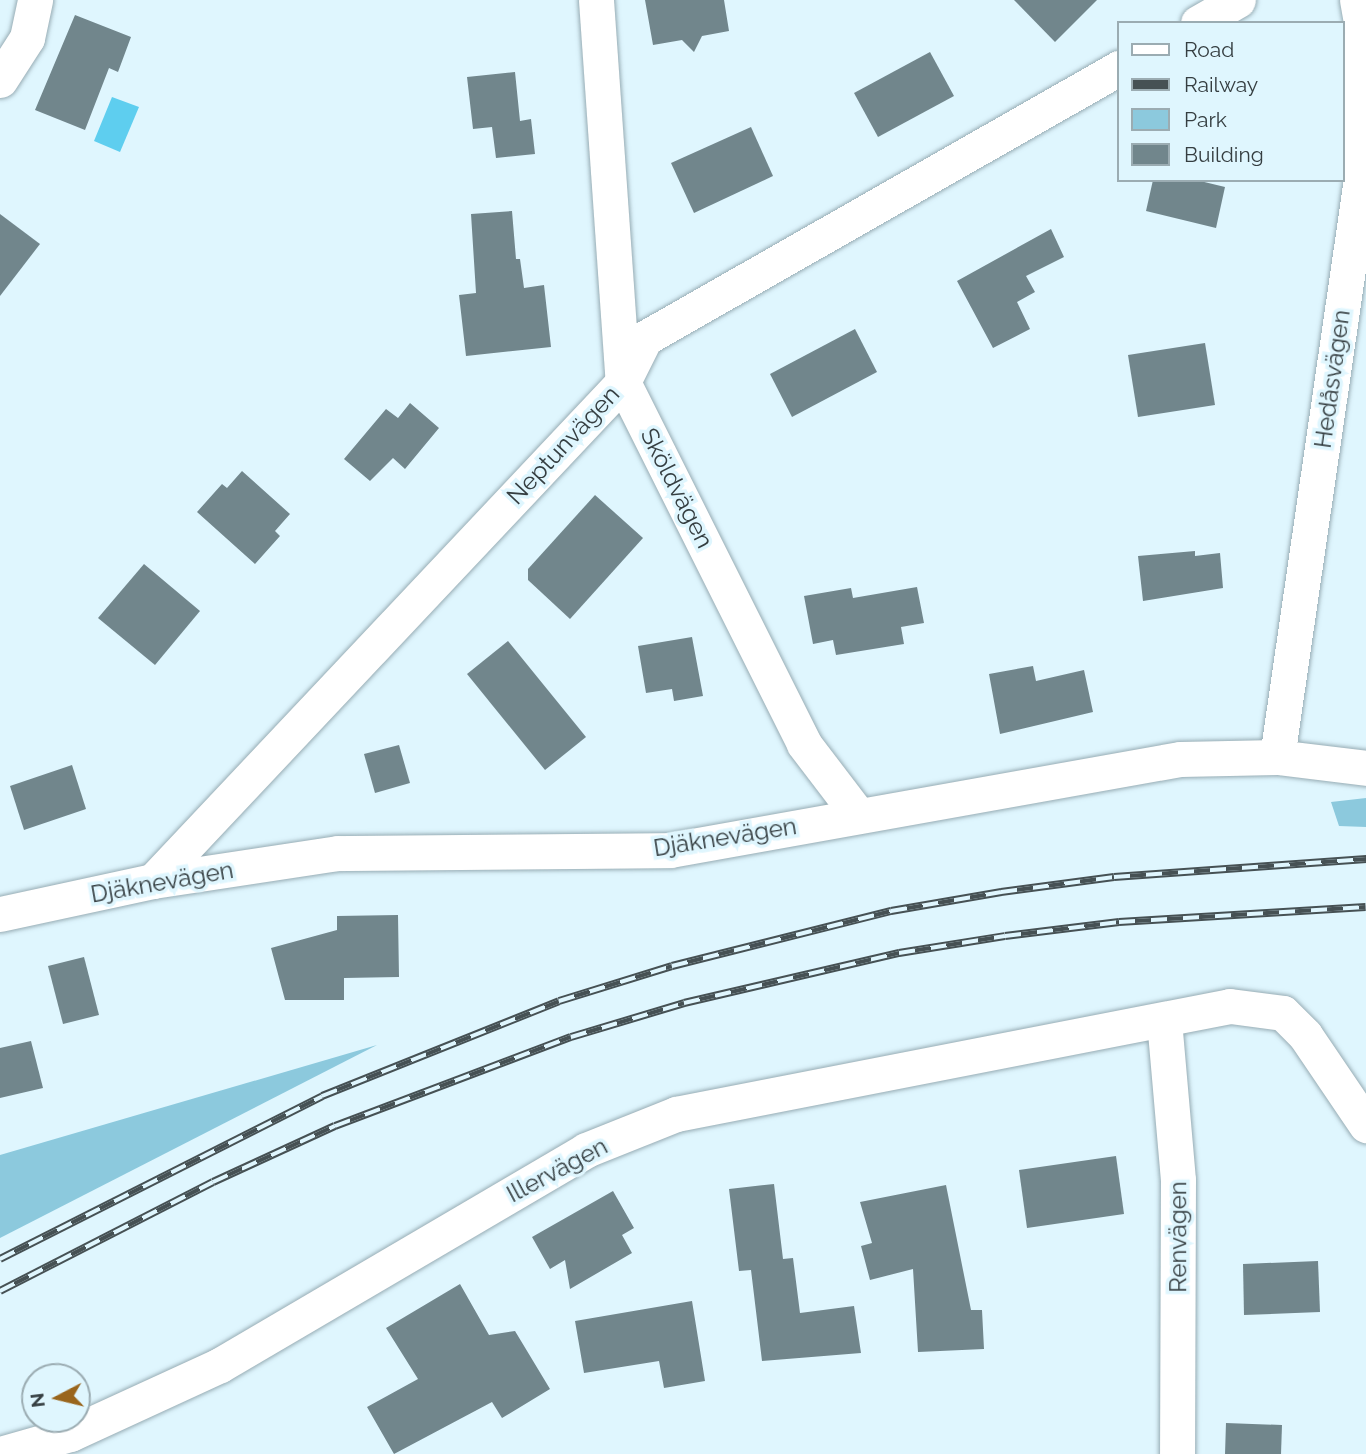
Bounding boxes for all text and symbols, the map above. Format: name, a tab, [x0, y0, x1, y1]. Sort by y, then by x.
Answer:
legend	[1118, 21, 1345, 182]
text: Road	[1184, 37, 1234, 62]
text: Railway	[1184, 72, 1258, 97]
text: Park	[1184, 107, 1227, 132]
text: Building	[1184, 142, 1264, 167]
street label: Hedåsvägen	[1308, 308, 1356, 450]
street label: Neptunvägen	[501, 380, 625, 510]
street label: Sköldvägen	[634, 423, 720, 553]
street label: Djäknevägen	[651, 811, 799, 863]
street label: Djäknevägen	[88, 855, 236, 909]
street label: Illervägen	[502, 1131, 612, 1209]
street label: Renvägen	[1164, 1181, 1192, 1293]
north arrow	[21, 1363, 91, 1433]
text: N	[25, 1392, 49, 1409]

